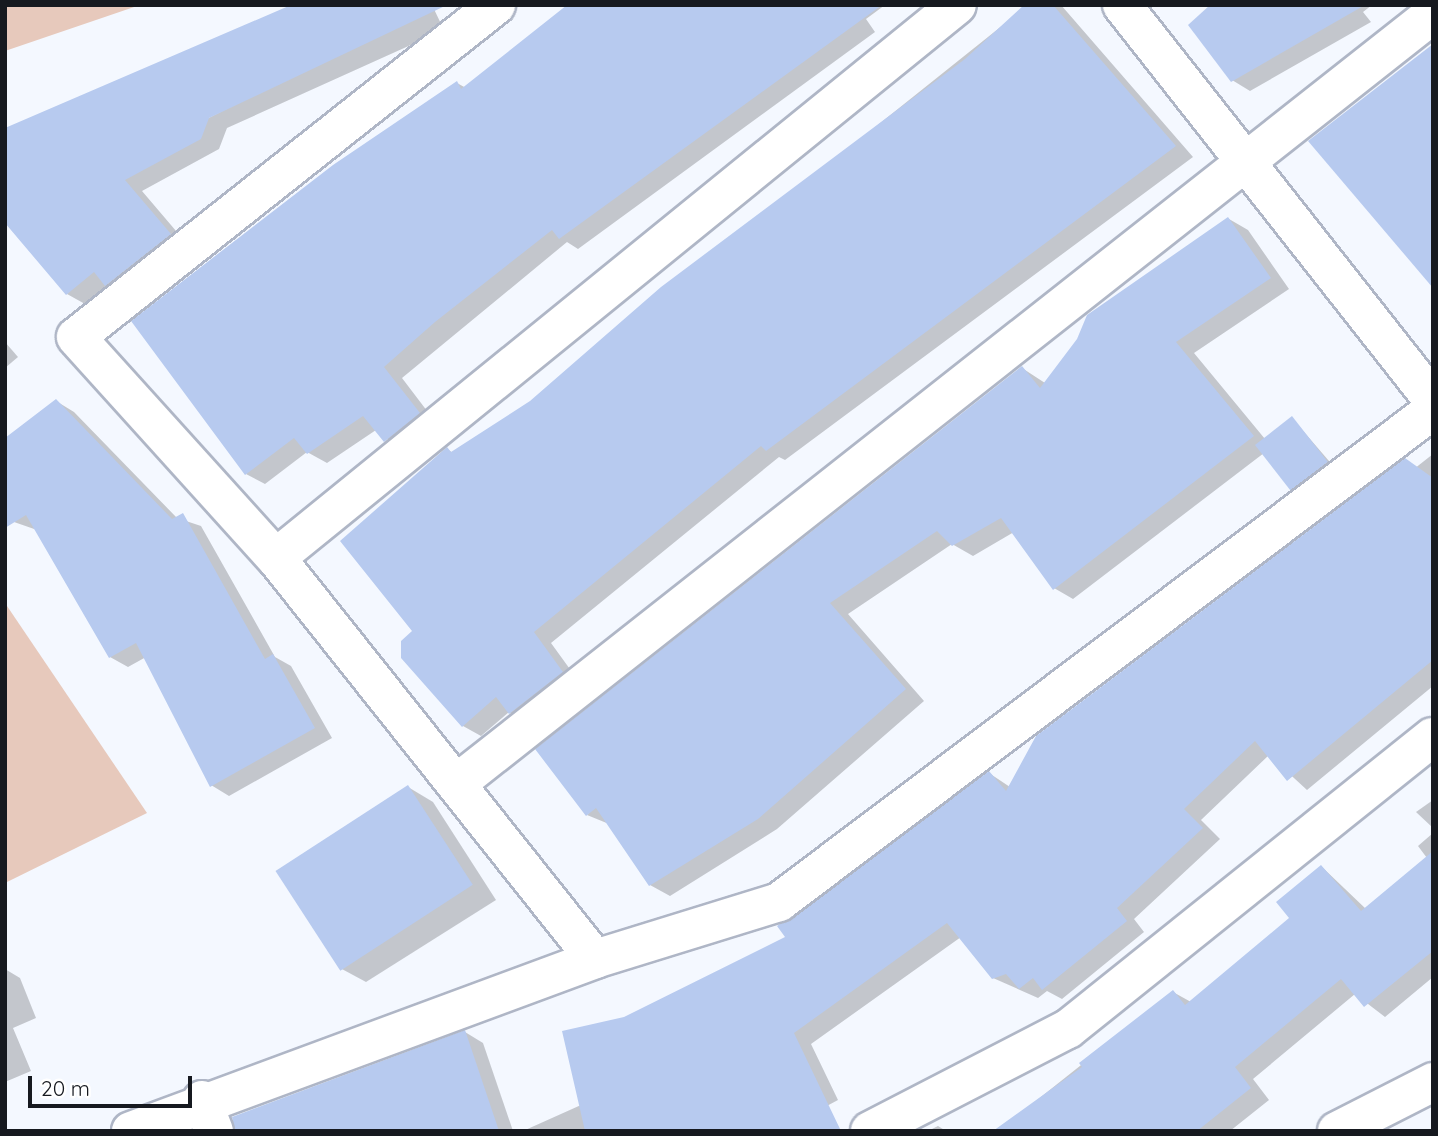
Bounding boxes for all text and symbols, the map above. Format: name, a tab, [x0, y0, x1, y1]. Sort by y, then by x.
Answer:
scale bar	[32, 1062, 196, 1106]
text: 20 m	[41, 1075, 90, 1101]

